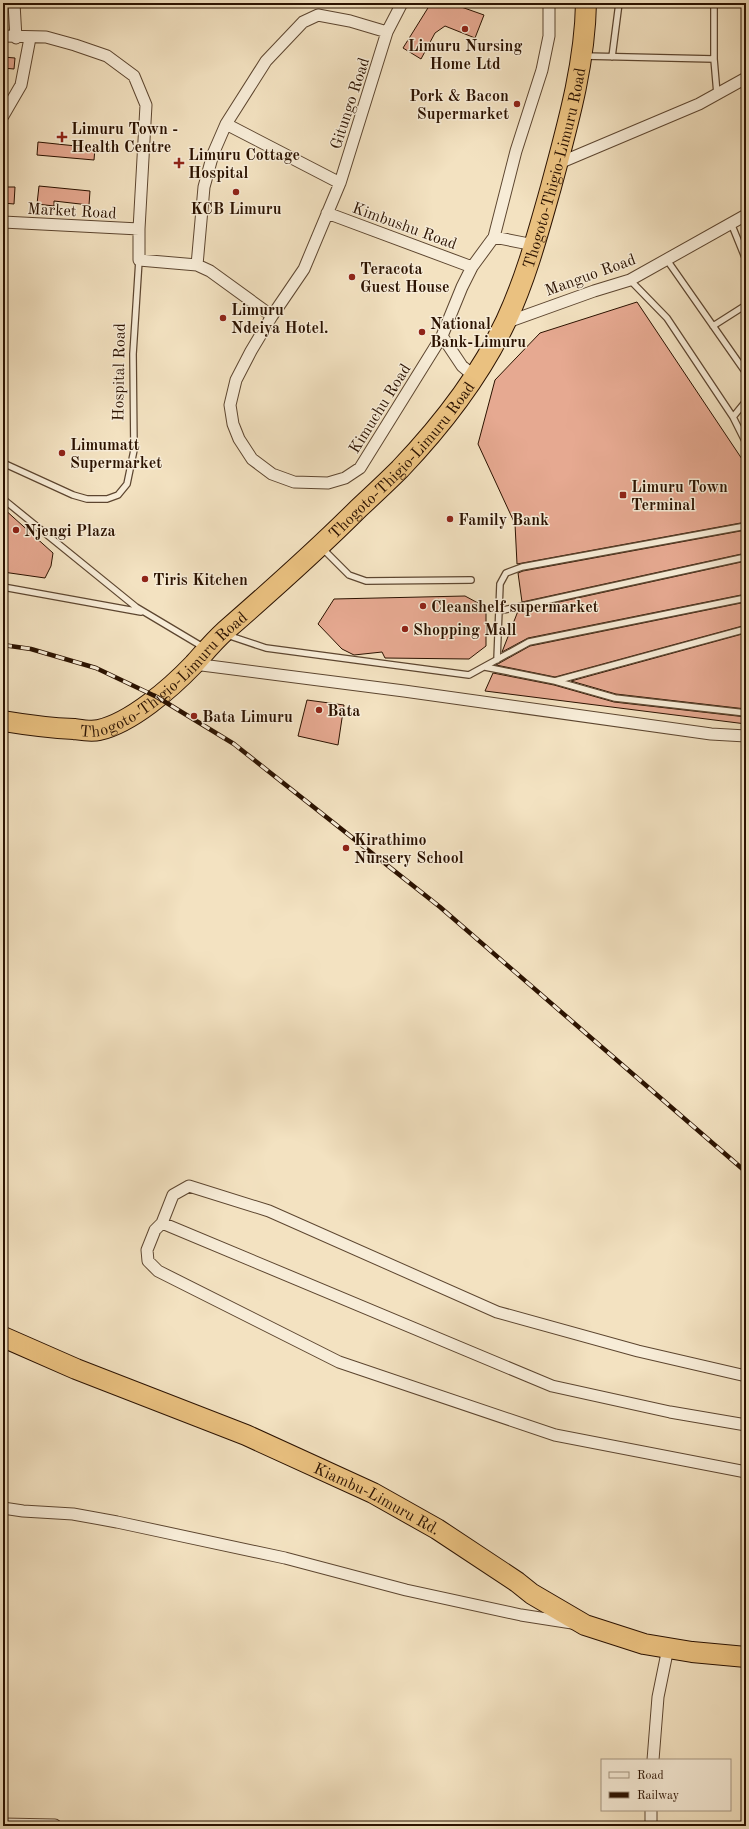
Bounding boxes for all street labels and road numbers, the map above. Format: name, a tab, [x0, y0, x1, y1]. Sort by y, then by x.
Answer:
street label: Gitungo Road	[329, 56, 373, 151]
street label: Thogoto-Thigio-Limuru Road	[521, 67, 589, 271]
street label: Kimbushu Road	[350, 201, 459, 253]
street label: Market Road	[27, 202, 117, 222]
street label: Manguo Road	[543, 252, 638, 300]
street label: Hospital Road	[111, 323, 129, 421]
street label: Kimuchu Road	[347, 362, 415, 457]
street label: Thogoto-Thigio-Limuru Road	[327, 380, 478, 543]
street label: Thogoto-Thigio-Limuru Road	[79, 610, 251, 741]
street label: Kiambu-Limuru Rd.	[311, 1461, 443, 1539]

